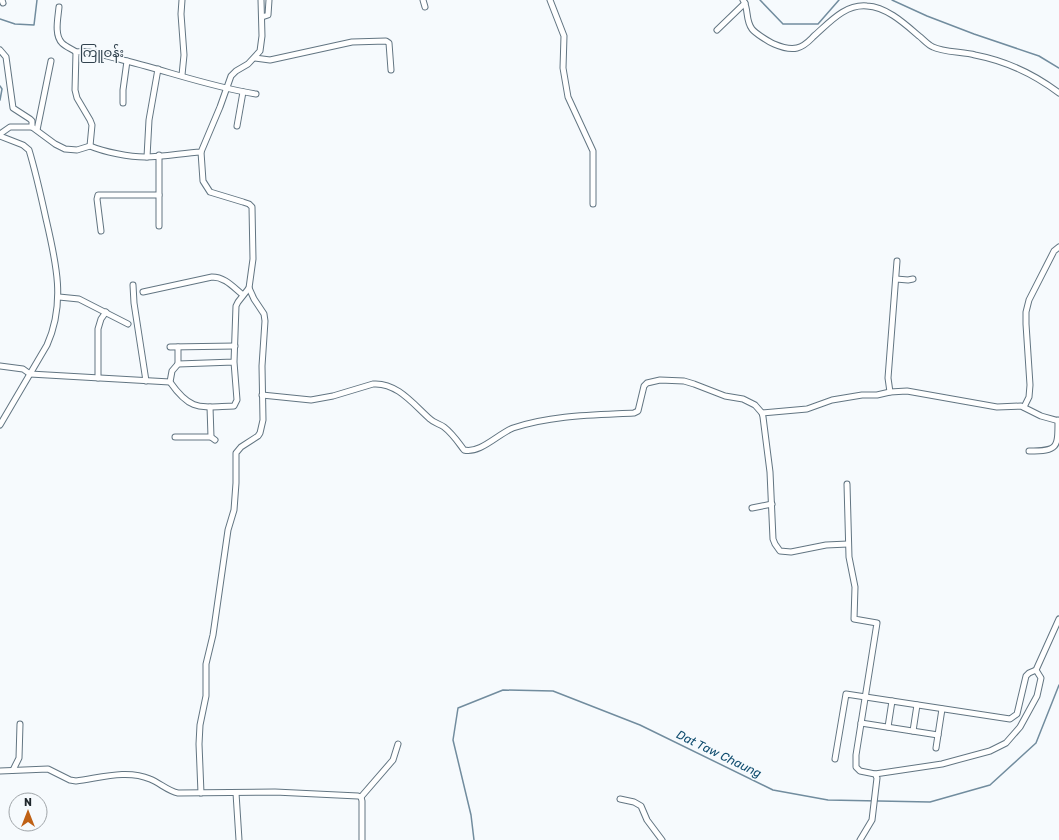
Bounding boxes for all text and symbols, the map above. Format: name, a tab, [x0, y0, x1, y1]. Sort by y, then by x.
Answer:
district label: ကြူဝန်း	[80, 44, 124, 63]
water label: Dat Taw Chaung	[674, 727, 764, 781]
north arrow	[8, 792, 48, 832]
text: N	[24, 796, 32, 809]

